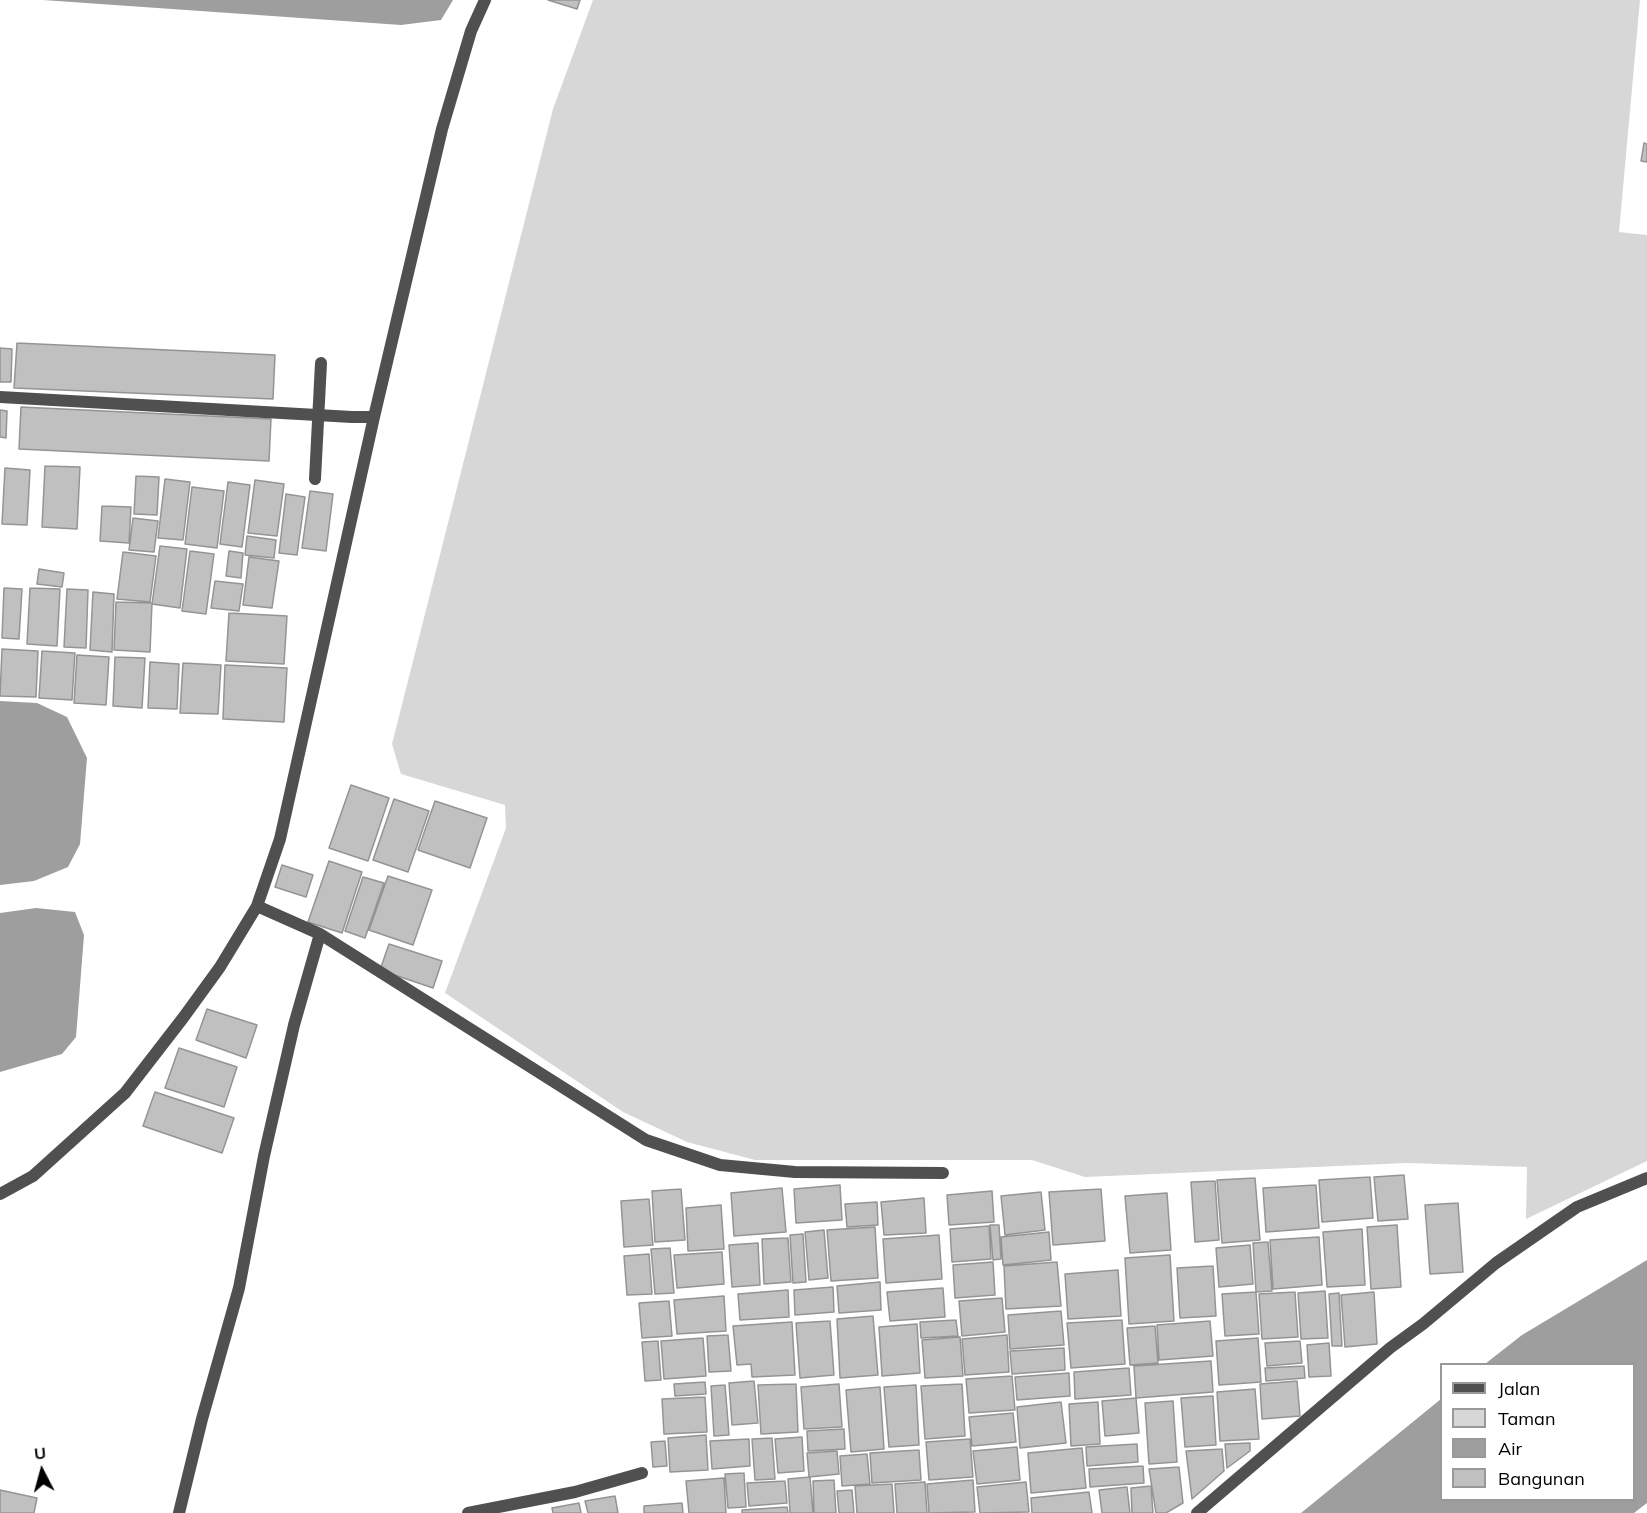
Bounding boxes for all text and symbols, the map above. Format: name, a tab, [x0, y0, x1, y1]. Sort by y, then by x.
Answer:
legend	[1440, 1363, 1635, 1501]
text: Jalan	[1498, 1377, 1540, 1400]
text: Taman	[1498, 1407, 1555, 1430]
text: Air	[1498, 1437, 1522, 1460]
north arrow	[12, 1441, 72, 1501]
text: U	[33, 1443, 47, 1464]
text: Bangunan	[1498, 1467, 1585, 1490]

